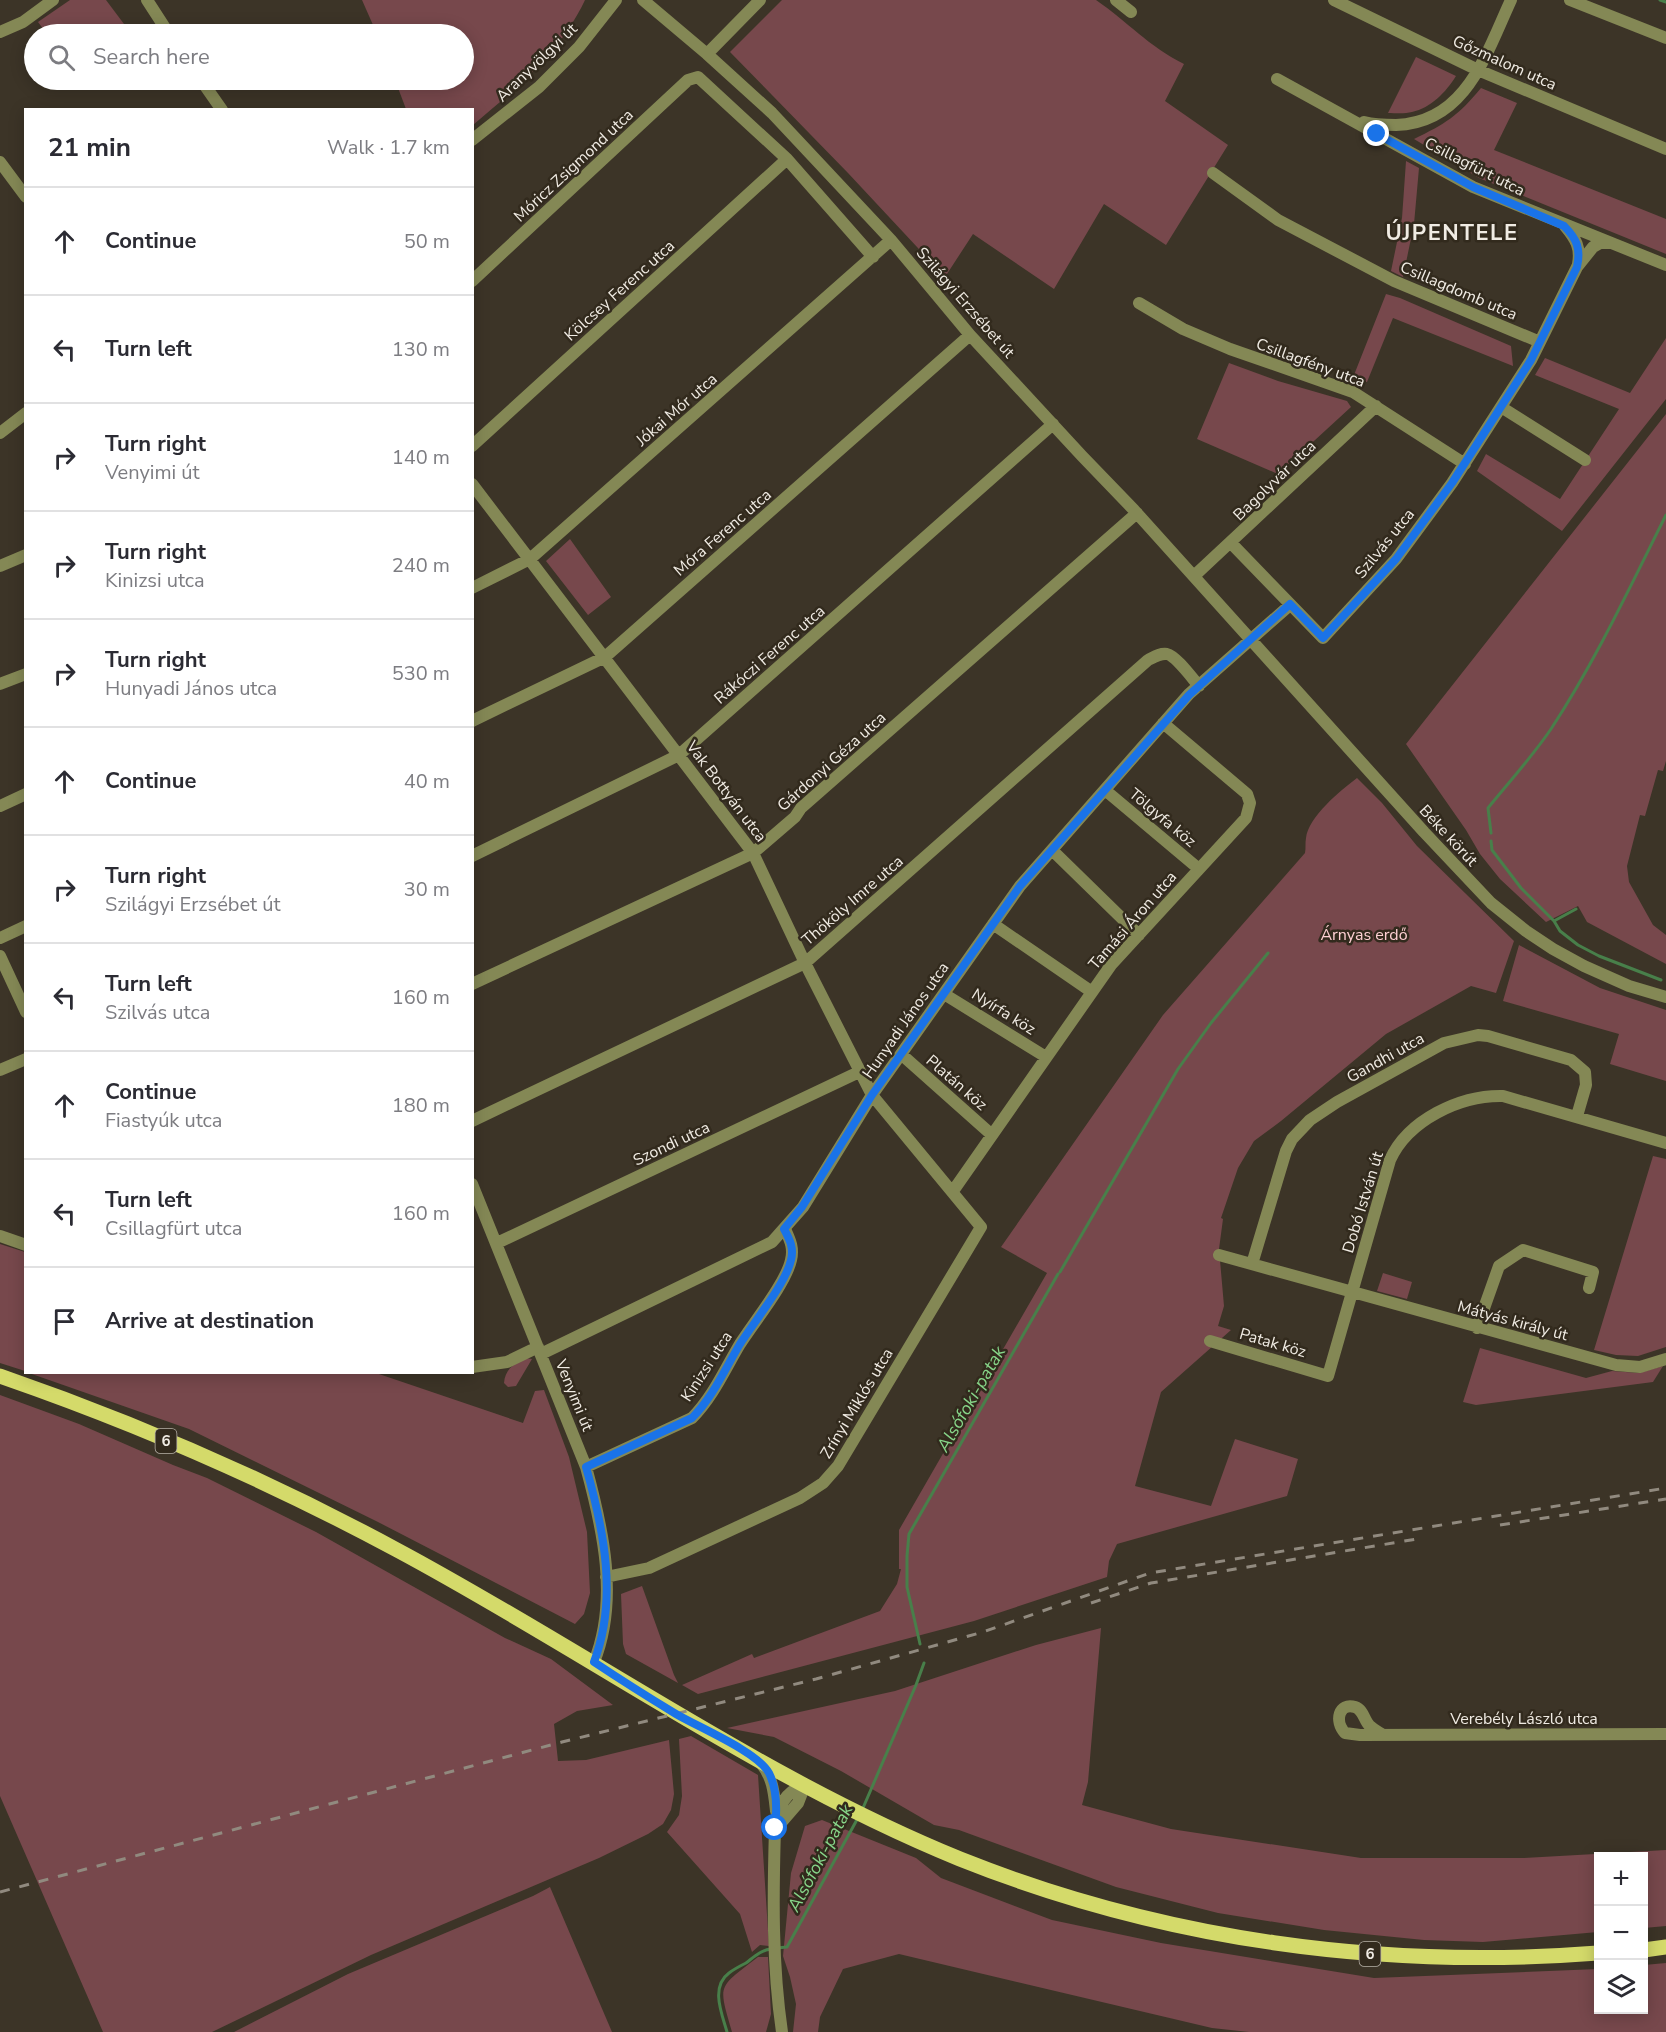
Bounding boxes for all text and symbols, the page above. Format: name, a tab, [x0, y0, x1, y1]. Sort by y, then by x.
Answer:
street label: Aranyvölgyi út	[491, 18, 582, 107]
search box	[24, 24, 474, 90]
street label: Gőzmalom utca	[1449, 30, 1560, 96]
icon: search	[45, 41, 78, 74]
text: Search here	[93, 42, 210, 72]
street label: Móricz Zsigmond utca	[509, 104, 638, 227]
route end	[1363, 120, 1389, 146]
text: 21 min	[48, 130, 131, 165]
street label: Csillagfürt utca	[1421, 132, 1528, 202]
text: Walk · 1.7 km	[327, 134, 450, 161]
district label: ÚJPENTELE	[1385, 218, 1519, 248]
icon: ahead	[48, 225, 81, 258]
text: Continue	[105, 226, 196, 256]
text: 50 m	[404, 228, 450, 255]
street label: Kölcsey Ferenc utca	[560, 235, 680, 346]
street label: Szilágyi Erzsébet út	[911, 242, 1020, 363]
street label: Csillagdomb utca	[1397, 256, 1520, 325]
icon: left	[48, 333, 81, 366]
street label: Csillagfény utca	[1253, 333, 1368, 393]
text: Turn left	[105, 334, 192, 364]
text: 130 m	[392, 336, 450, 363]
street label: Jókai Mór utca	[631, 368, 722, 452]
text: Turn right	[105, 429, 206, 459]
street label: Bagolyvár utca	[1228, 436, 1321, 526]
icon: right	[48, 441, 81, 474]
text: 140 m	[392, 444, 450, 471]
text: Venyimi út	[105, 459, 200, 486]
street label: Móra Ferenc utca	[669, 484, 776, 581]
street label: Szilvás utca	[1350, 504, 1420, 583]
text: Turn right	[105, 537, 206, 567]
icon: right	[48, 549, 81, 582]
text: 240 m	[392, 552, 450, 579]
text: Kinizsi utca	[105, 567, 205, 594]
street label: Rákóczi Ferenc utca	[709, 600, 830, 709]
text: Turn right	[105, 645, 206, 675]
icon: right	[48, 657, 81, 690]
text: 530 m	[392, 660, 450, 687]
text: Hunyadi János utca	[105, 675, 277, 702]
street label: Gárdonyi Géza utca	[773, 707, 891, 817]
street label: Vak Bottyán utca	[680, 736, 772, 847]
icon: ahead	[48, 765, 81, 798]
text: Continue	[105, 766, 196, 796]
text: 40 m	[404, 768, 450, 795]
street label: Tölgyfa köz	[1124, 783, 1201, 852]
street label: Béke körút	[1414, 800, 1483, 872]
street label: Thököly Imre utca	[797, 851, 908, 951]
text: Turn right	[105, 861, 206, 891]
street label: Tamási Áron utca	[1084, 867, 1182, 975]
icon: right	[48, 873, 81, 906]
text: 30 m	[404, 876, 450, 903]
text: Szilágyi Erzsébet út	[105, 891, 280, 918]
park label: Árnyas erdő	[1320, 924, 1408, 946]
street label: Hunyadi János utca	[857, 958, 954, 1083]
text: Turn left	[105, 969, 192, 999]
icon: left	[48, 981, 81, 1014]
text: 160 m	[392, 984, 450, 1011]
street label: Nyírfa köz	[967, 984, 1040, 1040]
text: Szilvás utca	[105, 999, 210, 1026]
street label: Gandhi utca	[1343, 1027, 1428, 1088]
street label: Platán köz	[921, 1050, 992, 1116]
text: Continue	[105, 1077, 196, 1107]
icon: ahead	[48, 1089, 81, 1122]
text: 180 m	[392, 1092, 450, 1119]
text: Fiastyúk utca	[105, 1107, 222, 1134]
street label: Szondi utca	[629, 1116, 713, 1171]
street label: Dobó István út	[1337, 1149, 1389, 1256]
text: Turn left	[105, 1185, 192, 1215]
icon: left	[48, 1197, 81, 1230]
text: 160 m	[392, 1200, 450, 1227]
text: Csillagfürt utca	[105, 1215, 242, 1242]
street label: Mátyás király út	[1455, 1296, 1571, 1346]
icon: arrive	[48, 1305, 81, 1338]
text: Arrive at destination	[105, 1306, 314, 1336]
street label: Patak köz	[1237, 1323, 1309, 1363]
street label: Kinizsi utca	[676, 1327, 738, 1406]
water label: Alsófoki-patak	[931, 1341, 1011, 1457]
street label: Zrínyi Miklós utca	[815, 1344, 898, 1463]
street label: Venyimi út	[549, 1355, 599, 1435]
road number: 6	[156, 1429, 176, 1453]
street label: Verebély László utca	[1449, 1708, 1598, 1730]
water label: Alsófoki-patak	[781, 1799, 859, 1917]
route start	[761, 1814, 787, 1840]
map controls	[1594, 1852, 1648, 2014]
button: +	[1594, 1852, 1648, 1906]
button: −	[1594, 1906, 1648, 1960]
road number: 6	[1360, 1942, 1380, 1966]
button: layers	[1594, 1960, 1648, 2014]

